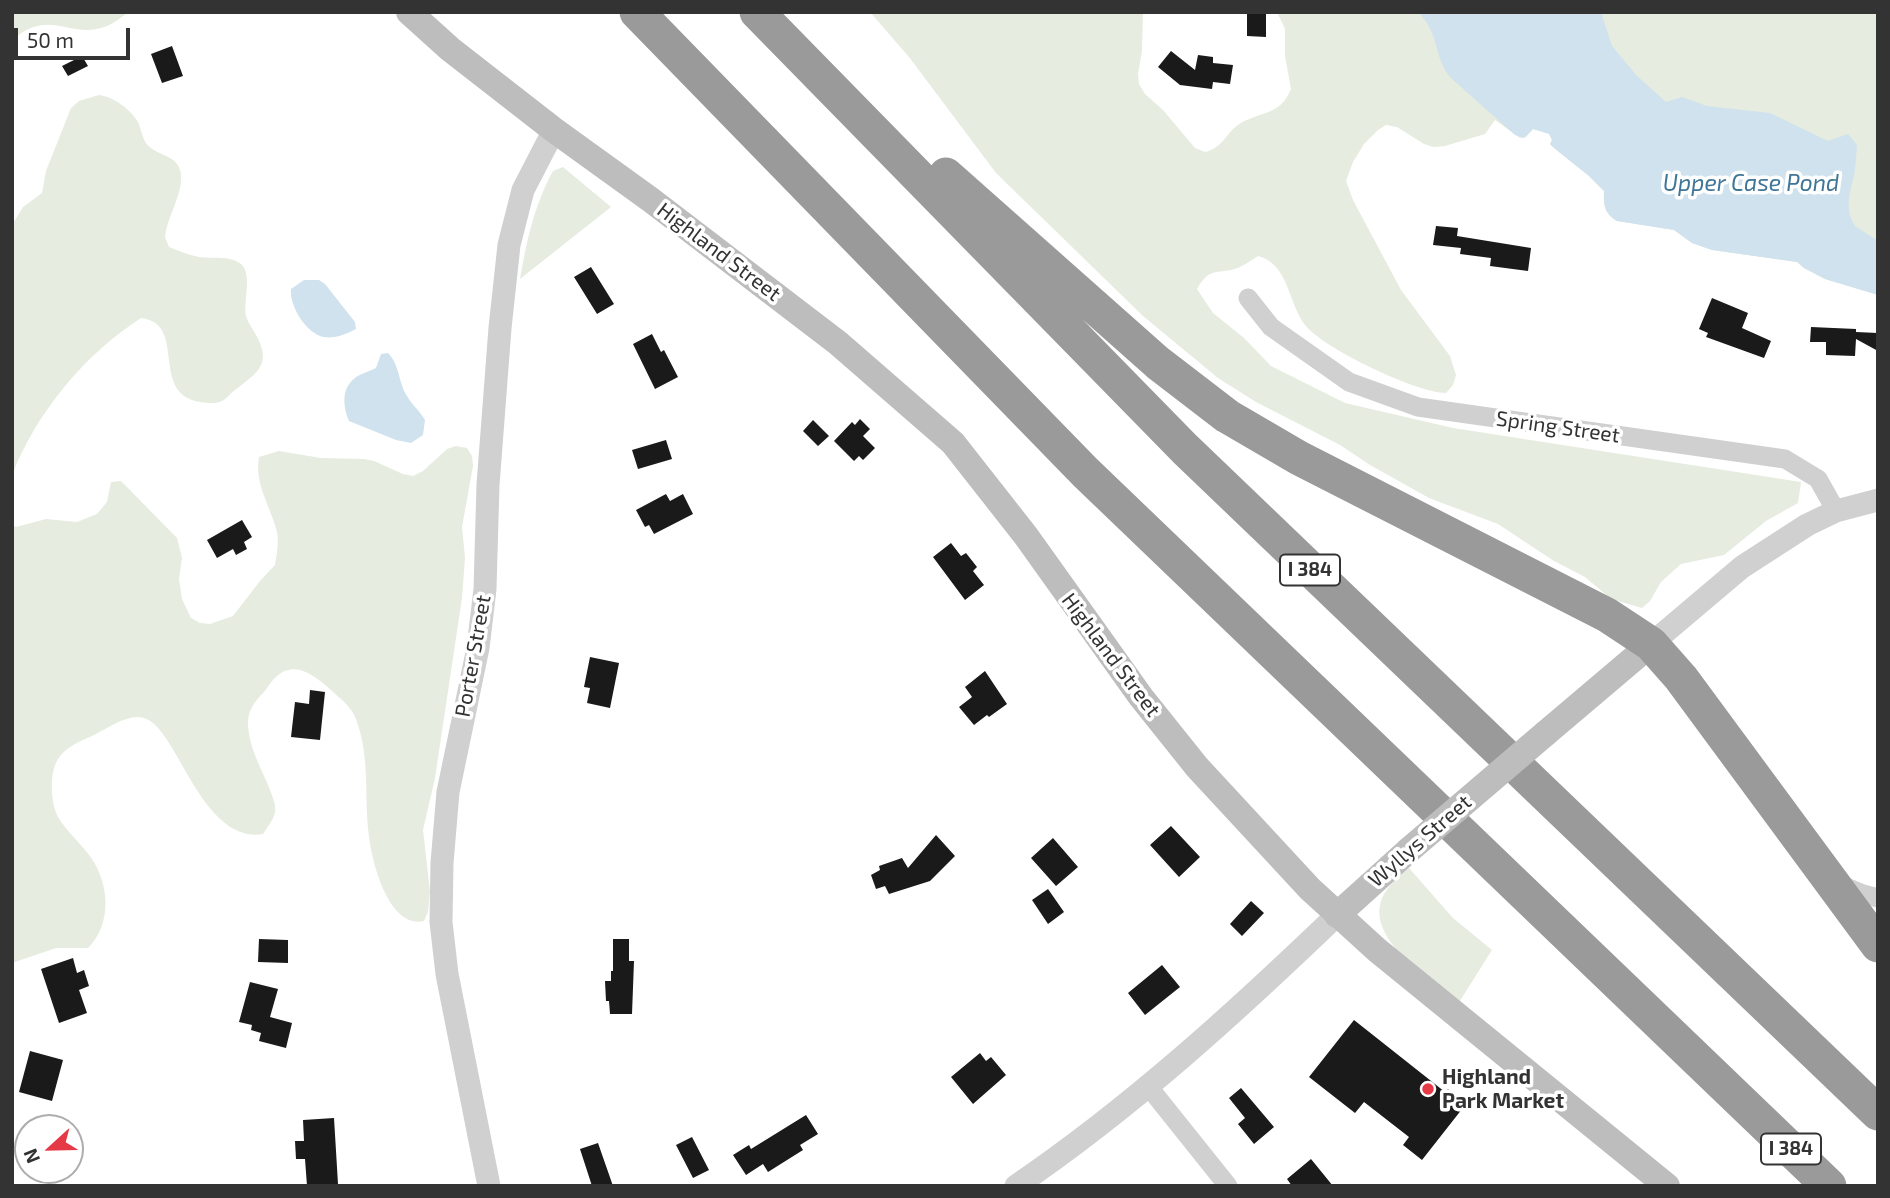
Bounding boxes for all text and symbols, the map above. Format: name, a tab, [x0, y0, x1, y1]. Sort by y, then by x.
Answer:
scale bar	[18, 14, 133, 58]
text: 50 m	[27, 27, 74, 52]
water label: Upper Case Pond	[1663, 169, 1839, 197]
street label: Highland Street	[652, 197, 786, 307]
street label: Spring Street	[1495, 406, 1621, 448]
road number: I 384	[1280, 554, 1340, 586]
street label: Highland Street	[1056, 588, 1166, 722]
street label: Porter Street	[450, 593, 496, 719]
street label: Wyllys Street	[1363, 790, 1477, 892]
place label: Highland Park Market	[1442, 1064, 1564, 1114]
marker: Highland Park Market	[1420, 1081, 1436, 1097]
north arrow	[14, 1114, 84, 1184]
road number: I 384	[1761, 1134, 1821, 1164]
text: N	[18, 1146, 44, 1167]

